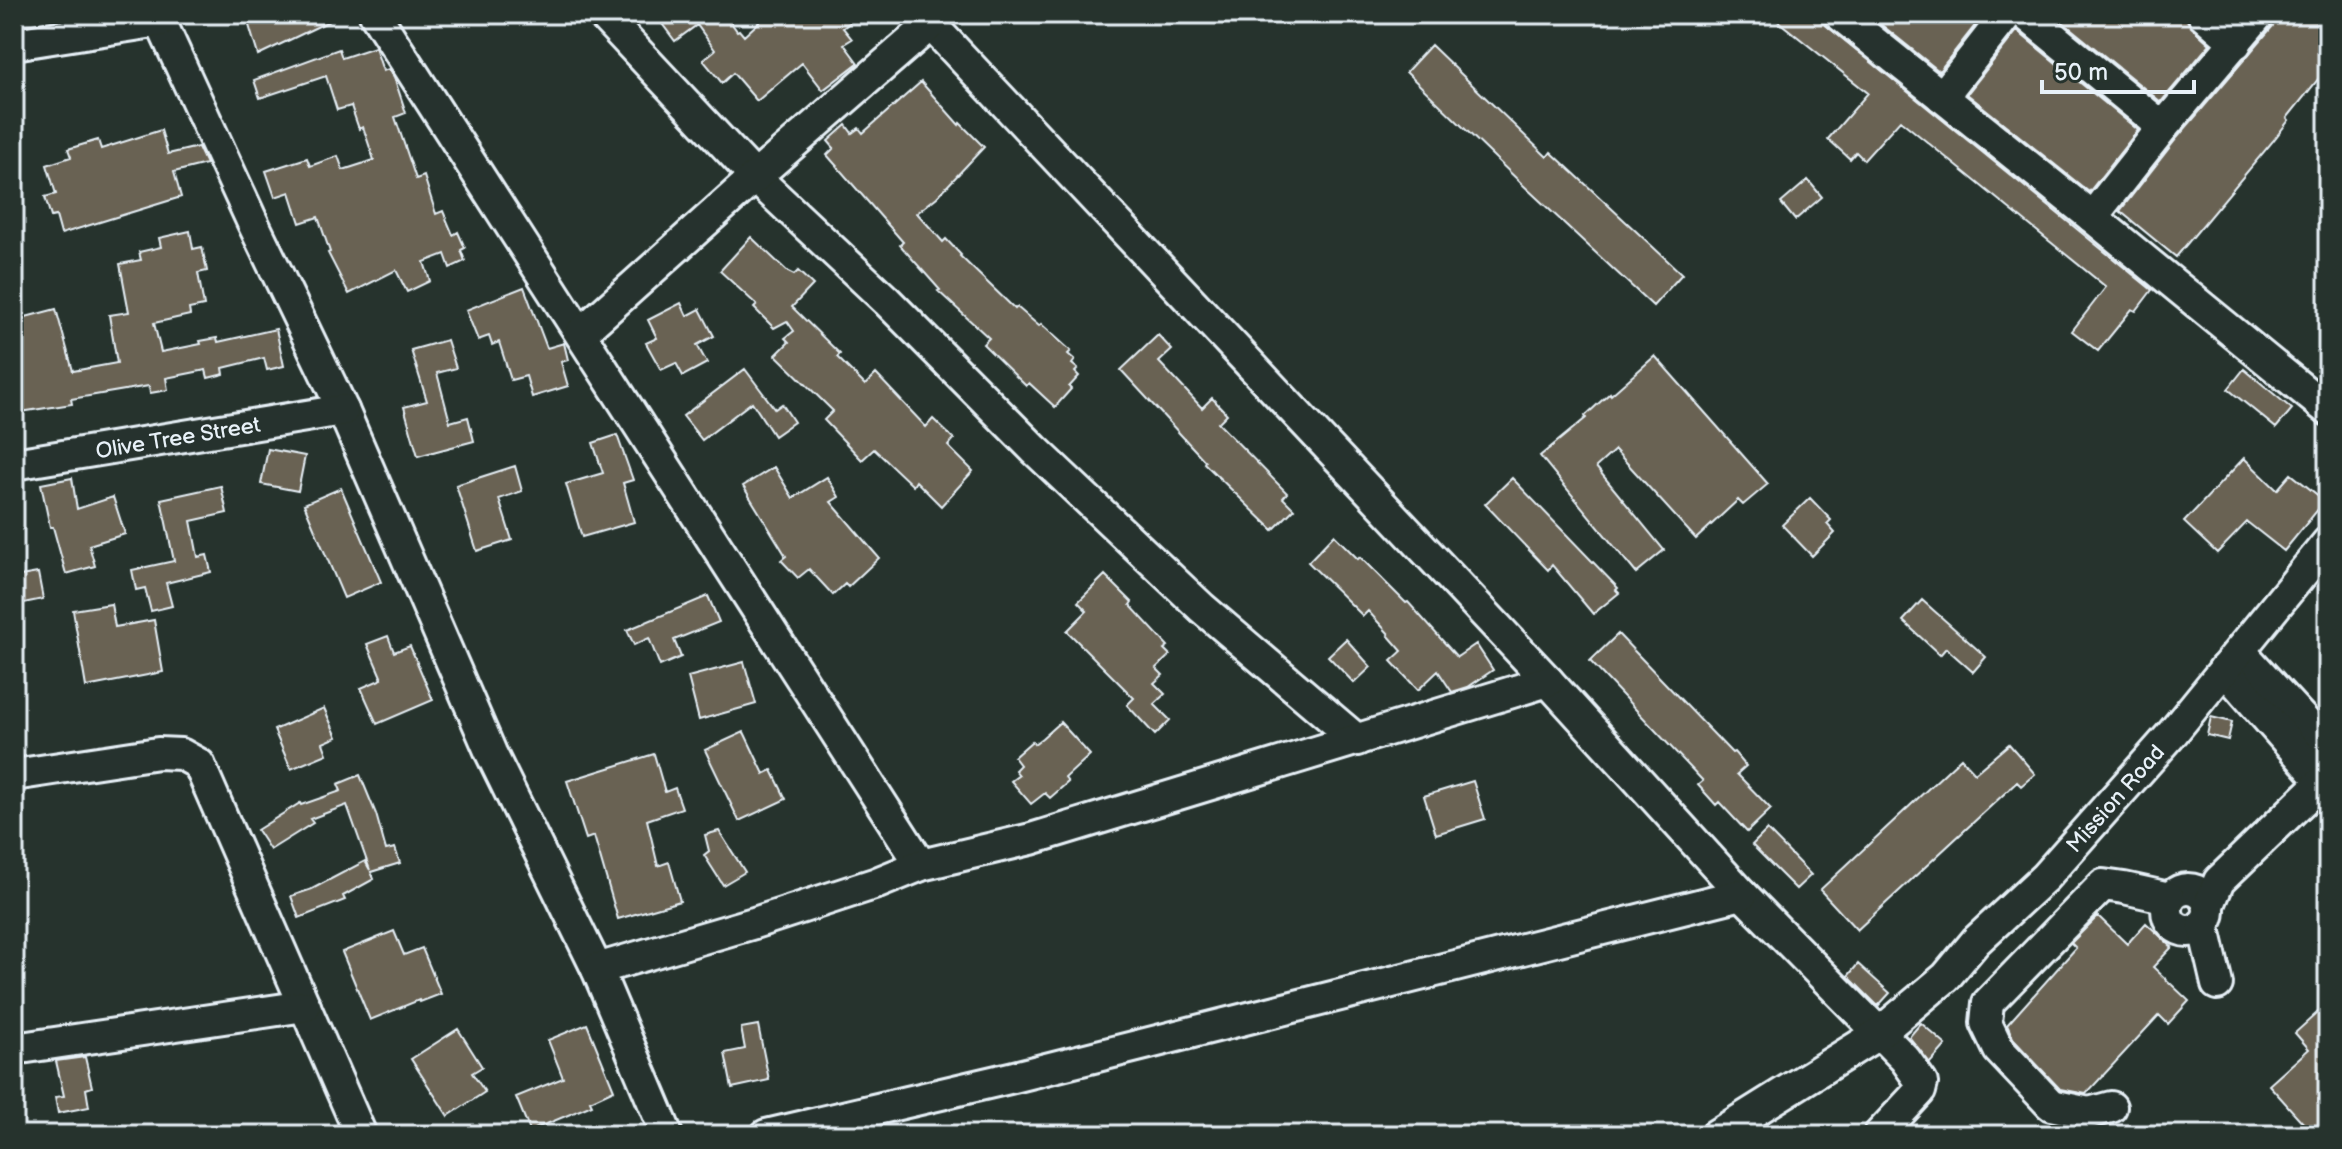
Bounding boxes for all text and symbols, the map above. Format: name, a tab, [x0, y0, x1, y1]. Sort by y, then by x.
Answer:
scale bar	[2042, 44, 2194, 94]
text: 50 m	[2054, 58, 2108, 87]
street label: Olive Tree Street	[94, 412, 263, 465]
street label: Mission Road	[2061, 740, 2171, 859]

